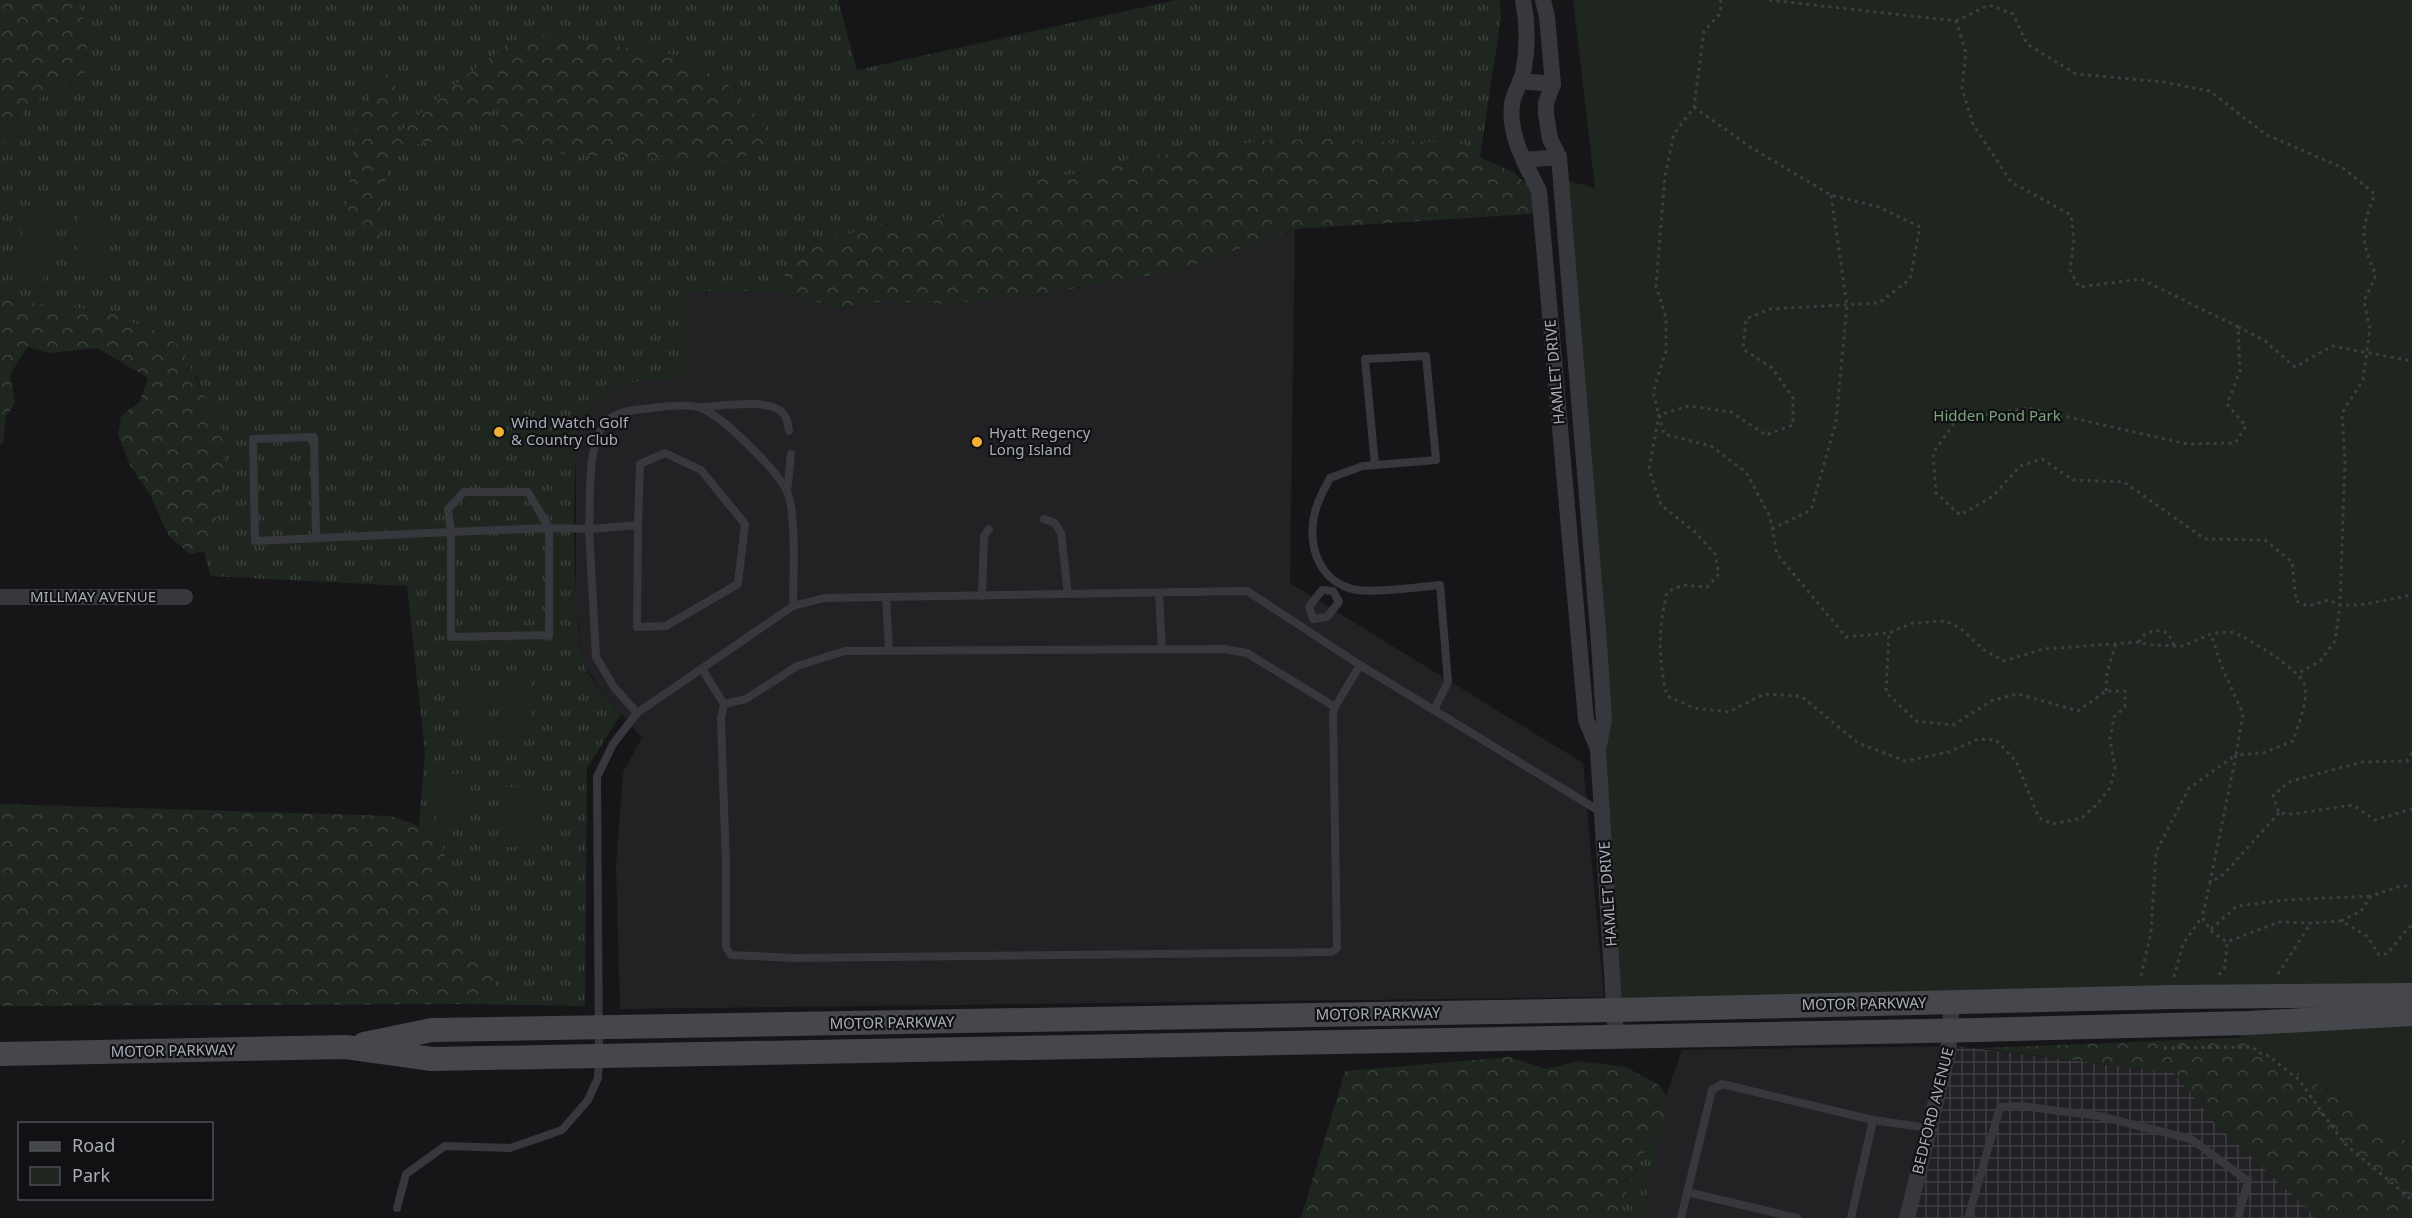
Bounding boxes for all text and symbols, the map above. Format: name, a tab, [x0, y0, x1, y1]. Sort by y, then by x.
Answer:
street label: HAMLET DRIVE	[1539, 319, 1569, 425]
park label: Hidden Pond Park	[1933, 405, 2061, 425]
place label: Wind Watch Golf & Country Club	[511, 412, 629, 449]
place label: Hyatt Regency Long Island	[989, 422, 1091, 459]
marker: Wind Watch Golf & Country Club	[492, 425, 506, 439]
marker: Hyatt Regency Long Island	[970, 435, 984, 449]
street label: MILLMAY AVENUE	[30, 586, 156, 606]
street label: HAMLET DRIVE	[1593, 841, 1621, 947]
street label: MOTOR PARKWAY	[1801, 992, 1927, 1014]
street label: MOTOR PARKWAY	[1315, 1002, 1441, 1024]
street label: MOTOR PARKWAY	[829, 1011, 955, 1033]
street label: MOTOR PARKWAY	[110, 1039, 236, 1061]
street label: BEDFORD AVENUE	[1907, 1045, 1957, 1176]
legend	[18, 1122, 213, 1200]
text: Road	[72, 1133, 115, 1157]
text: Park	[72, 1163, 110, 1187]

